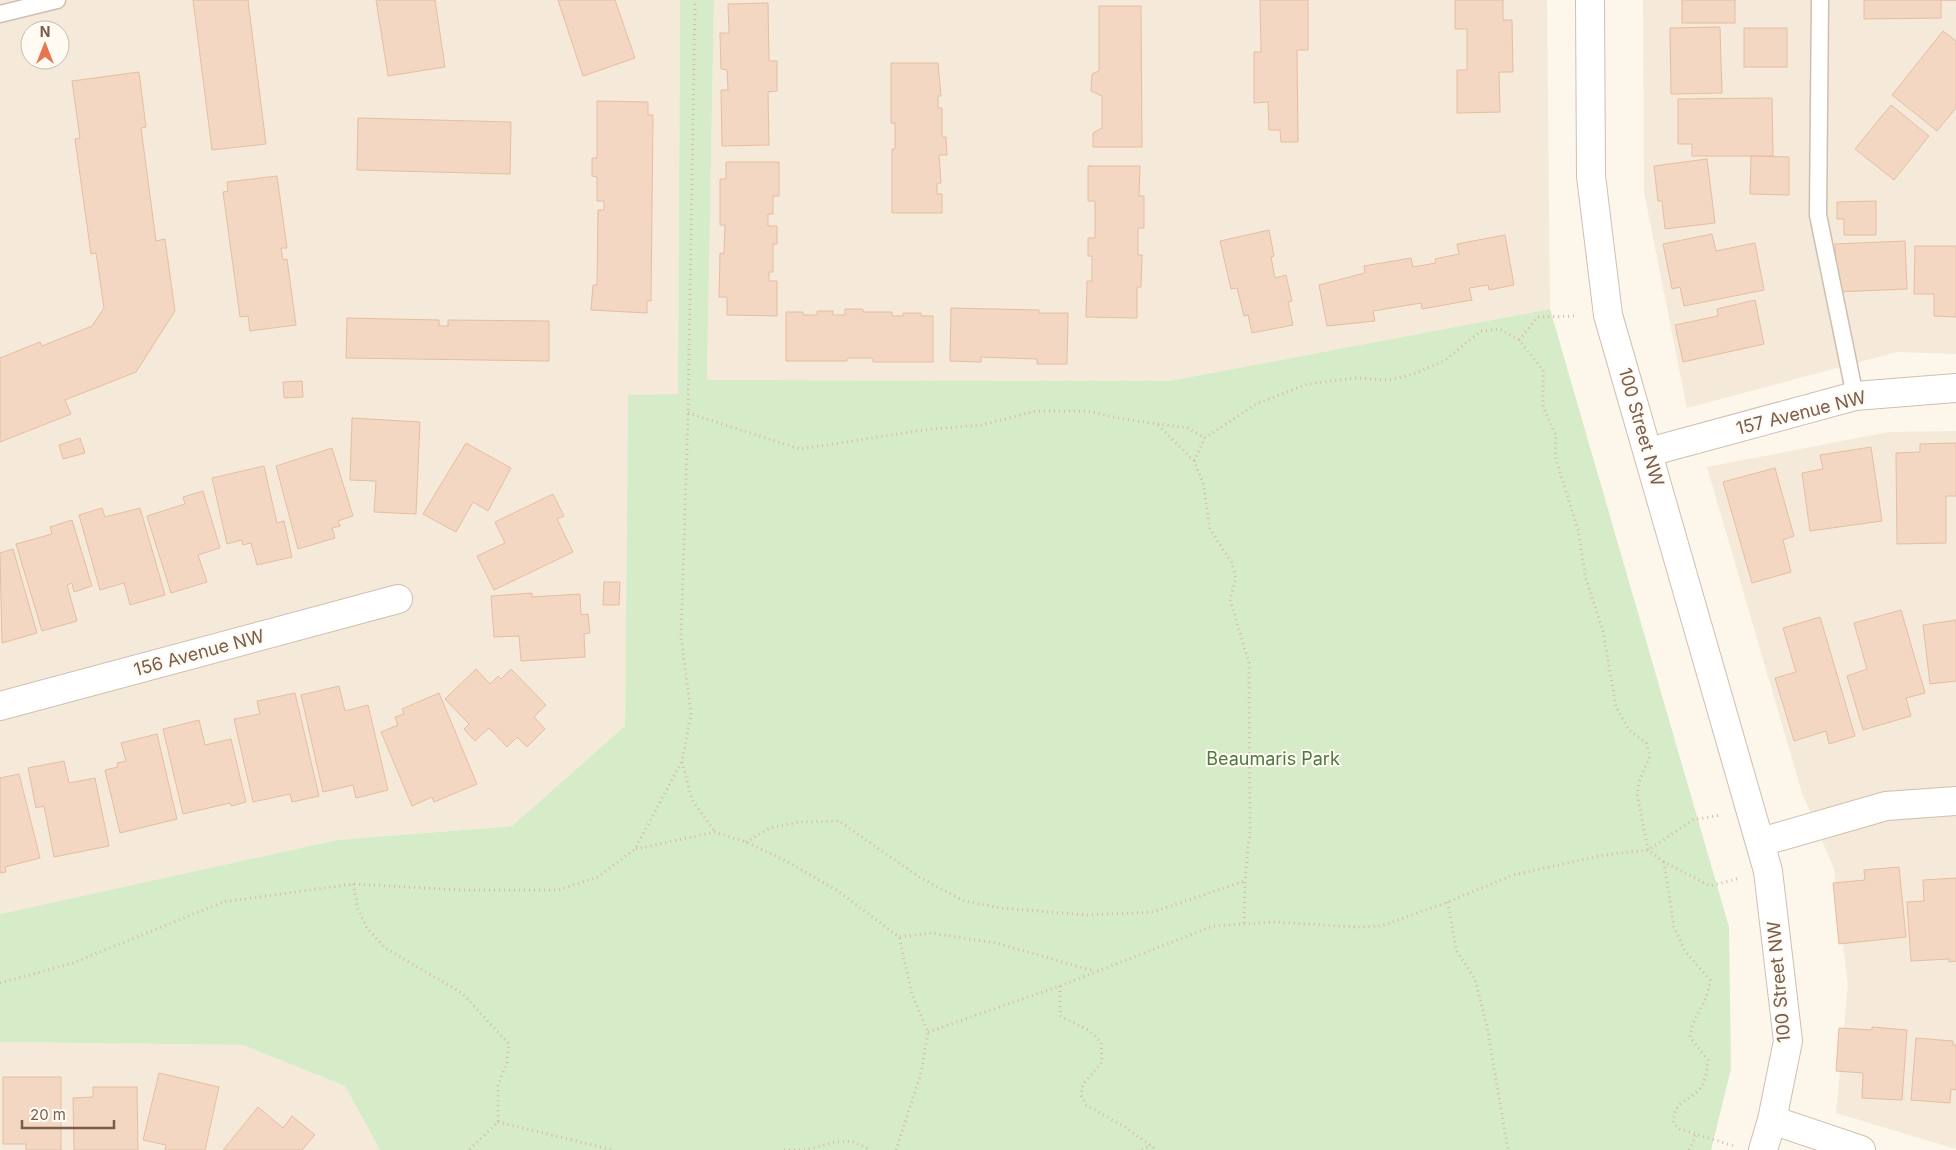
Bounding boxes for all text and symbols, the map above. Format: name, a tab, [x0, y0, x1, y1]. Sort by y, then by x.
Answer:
north arrow	[20, 20, 70, 70]
text: N	[40, 23, 50, 40]
street label: 100 Street NW	[1615, 365, 1668, 489]
street label: 157 Avenue NW	[1734, 386, 1868, 439]
street label: 156 Avenue NW	[131, 625, 267, 680]
park label: Beaumaris Park	[1206, 748, 1340, 769]
street label: 100 Street NW	[1763, 920, 1794, 1044]
scale bar	[22, 1098, 115, 1130]
text: 20 m	[30, 1105, 66, 1124]

